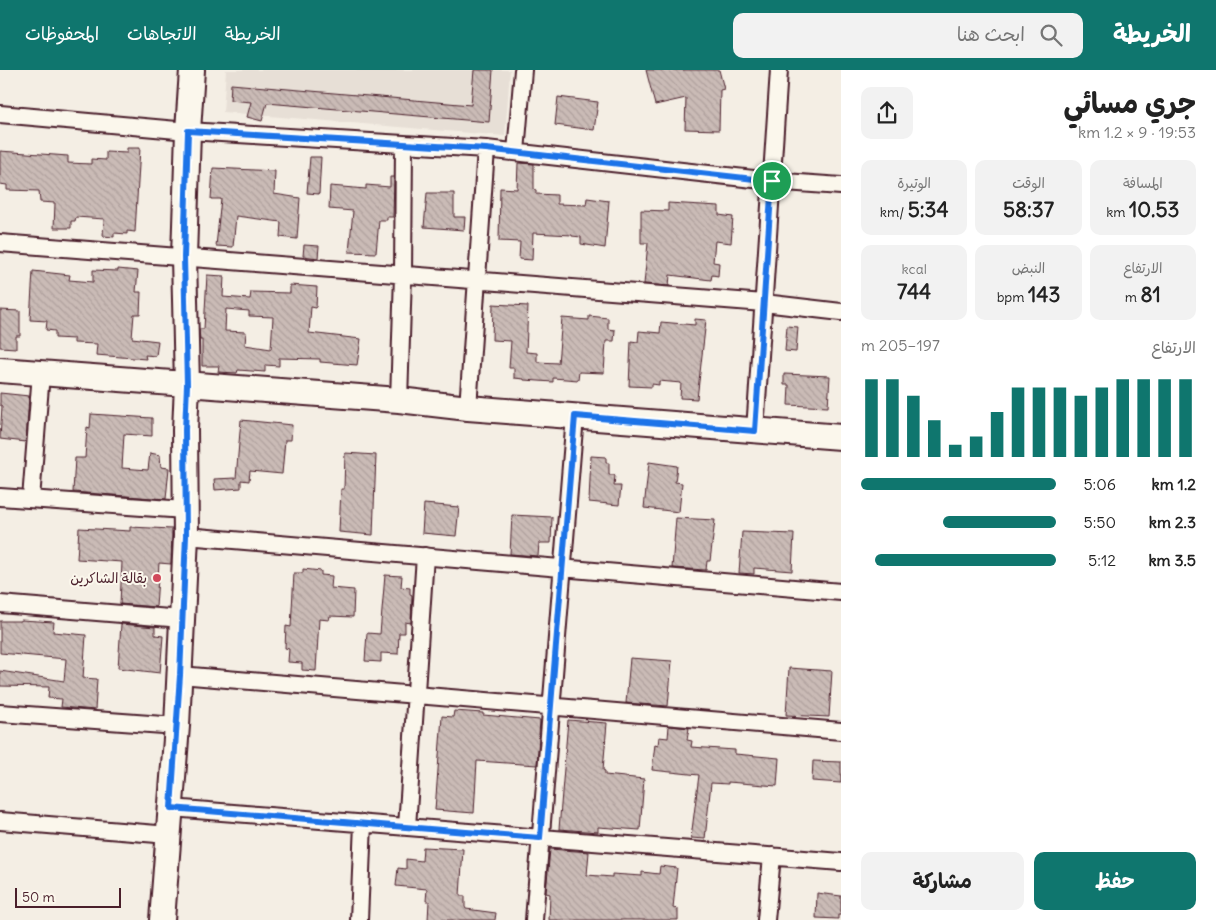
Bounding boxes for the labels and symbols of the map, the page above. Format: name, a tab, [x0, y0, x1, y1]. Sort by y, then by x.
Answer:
pin	[751, 160, 793, 202]
place label: بقالة الشاكرين	[70, 569, 147, 587]
marker: بقالة الشاكرين	[151, 572, 163, 584]
scale bar	[15, 885, 121, 908]

